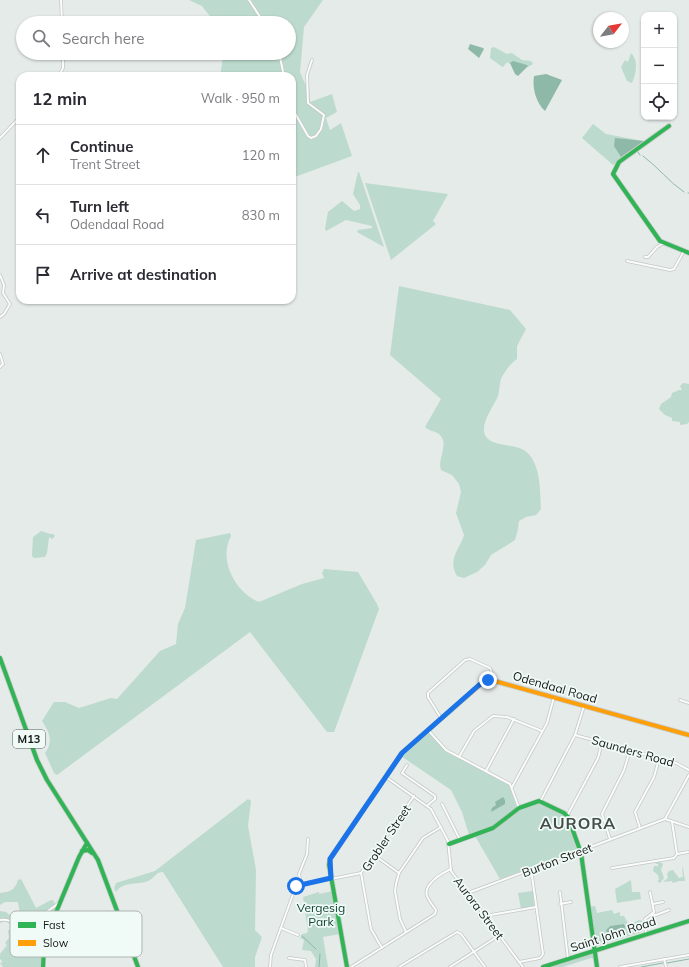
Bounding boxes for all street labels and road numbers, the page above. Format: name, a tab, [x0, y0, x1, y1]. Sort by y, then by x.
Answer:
street label: Odendaal Road	[511, 668, 599, 706]
road number: M13	[13, 730, 45, 748]
street label: Saunders Road	[590, 732, 676, 770]
street label: Grobler Street	[358, 802, 414, 874]
street label: Burton Street	[520, 840, 594, 880]
street label: Aurora Street	[451, 874, 507, 942]
street label: Saint John Road	[568, 913, 658, 955]

